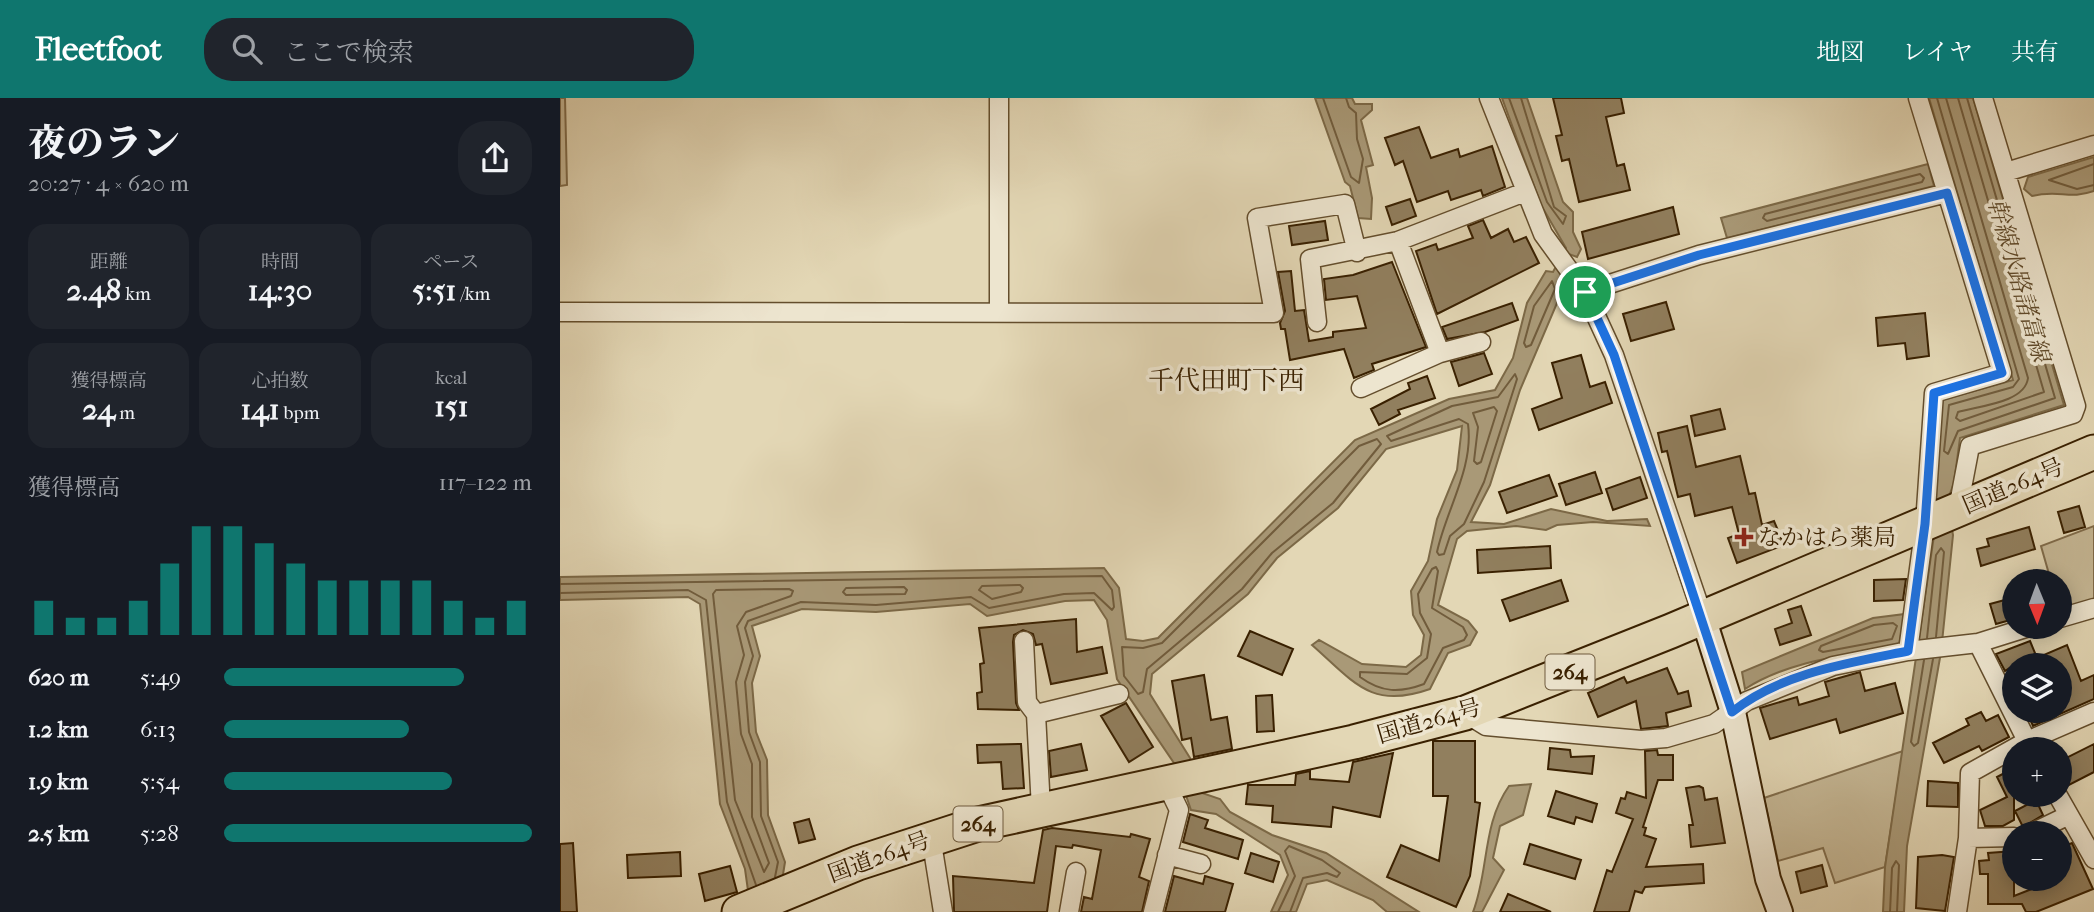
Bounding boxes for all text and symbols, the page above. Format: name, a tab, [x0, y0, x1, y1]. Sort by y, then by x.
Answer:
search box	[204, 18, 694, 81]
text: Fleetfoot	[35, 30, 162, 69]
icon: search	[228, 30, 266, 68]
text: ここで検索	[284, 37, 414, 68]
text: 地図	[1816, 38, 1864, 66]
text: レイヤ	[1902, 38, 1973, 66]
text: 共有	[2011, 38, 2059, 66]
text: 夜のラン	[28, 121, 180, 166]
button: share	[458, 121, 532, 195]
text: 20:27 · 4 × 620 m	[28, 170, 189, 197]
water label: 幹線水路諸富線	[1982, 195, 2056, 367]
text: 距離	[90, 251, 128, 273]
text: 時間	[261, 251, 299, 273]
text: ペース	[423, 251, 479, 273]
pin	[1555, 262, 1615, 322]
text: 2.48	[66, 273, 121, 308]
text: 14:30	[248, 273, 312, 308]
text: 5:51	[412, 273, 456, 308]
icon: arrive	[1566, 273, 1604, 311]
text: km	[121, 283, 151, 305]
text: /km	[456, 283, 490, 305]
district label: 千代田町下西	[1148, 365, 1304, 396]
text: kcal	[435, 367, 467, 389]
text: 獲得標高	[71, 370, 147, 392]
text: 心拍数	[251, 370, 309, 392]
text: 151	[434, 389, 468, 424]
text: 24	[82, 392, 115, 427]
text: 141	[240, 392, 280, 427]
text: m	[115, 402, 135, 424]
text: bpm	[280, 402, 320, 424]
street label: 国道264号	[1959, 453, 2067, 519]
text: 117–122 m	[439, 469, 532, 496]
text: 獲得標高	[28, 474, 120, 501]
place label: なかはら薬局	[1758, 524, 1896, 551]
marker: なかはら薬局	[1736, 529, 1752, 545]
north arrow	[2002, 569, 2072, 639]
map controls	[2002, 569, 2072, 891]
button: layers	[2002, 653, 2072, 723]
road number: 264	[1546, 654, 1594, 690]
text: 620 m	[28, 664, 89, 691]
text: 5:49	[140, 664, 181, 691]
street label: 国道264号	[1374, 693, 1484, 749]
text: 1.2 km	[28, 716, 88, 743]
text: 6:13	[140, 716, 176, 743]
button: +	[2002, 737, 2072, 807]
text: 1.9 km	[28, 768, 88, 795]
text: 5:54	[140, 768, 179, 795]
road number: 264	[954, 806, 1002, 842]
text: 2.5 km	[28, 820, 89, 847]
text: 5:28	[140, 820, 179, 847]
button: −	[2002, 821, 2072, 891]
street label: 国道264号	[824, 826, 934, 888]

